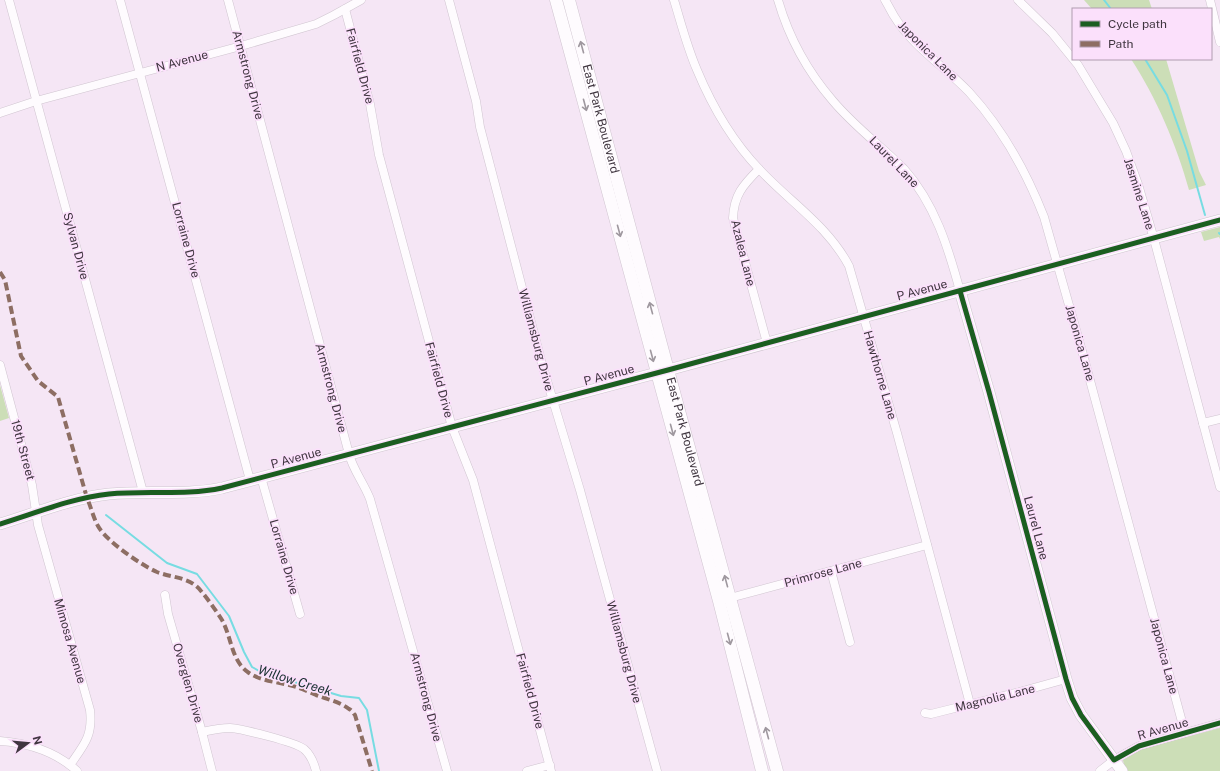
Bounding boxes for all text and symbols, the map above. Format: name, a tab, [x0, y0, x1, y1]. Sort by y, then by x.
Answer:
legend	[1072, 8, 1212, 60]
text: Cycle path	[1108, 17, 1167, 31]
street label: Japonica Lane	[895, 18, 961, 84]
street label: Fairfield Drive	[343, 27, 377, 106]
street label: Armstrong Drive	[229, 29, 267, 121]
text: Path	[1108, 37, 1134, 51]
one-way arrow	[577, 41, 585, 54]
street label: N Avenue	[155, 47, 210, 75]
street label: East Park Boulevard	[580, 63, 622, 175]
one-way arrow	[582, 98, 589, 111]
street label: Laurel Lane	[866, 134, 922, 191]
street label: Jasmine Lane	[1121, 156, 1157, 232]
street label: Lorraine Drive	[169, 201, 203, 279]
street label: Sylvan Drive	[60, 211, 92, 281]
street label: Azalea Lane	[728, 218, 758, 288]
one-way arrow	[615, 224, 623, 237]
street label: P Avenue	[895, 276, 949, 303]
street label: Williamsburg Drive	[516, 287, 556, 393]
one-way arrow	[647, 302, 654, 315]
street label: Japonica Lane	[1062, 303, 1098, 383]
street label: Hawthorne Lane	[861, 329, 899, 421]
street label: Fairfield Drive	[422, 341, 456, 420]
street label: Armstrong Drive	[312, 342, 350, 434]
one-way arrow	[649, 349, 656, 362]
street label: P Avenue	[582, 361, 636, 388]
street label: East Park Boulevard	[663, 376, 706, 488]
street label: 19th Street	[8, 418, 38, 482]
one-way arrow	[669, 424, 677, 437]
street label: P Avenue	[269, 444, 323, 471]
street label: Laurel Lane	[1021, 495, 1051, 562]
street label: Lorraine Drive	[267, 518, 301, 596]
street label: Primrose Lane	[783, 556, 864, 590]
one-way arrow	[722, 575, 729, 588]
street label: Mimosa Avenue	[51, 597, 89, 685]
street label: Williamsburg Drive	[604, 599, 644, 705]
street label: Japonica Lane	[1147, 616, 1181, 696]
one-way arrow	[726, 632, 733, 645]
street label: Overglen Drive	[170, 642, 206, 725]
street label: Armstrong Drive	[407, 651, 445, 743]
street label: Fairfield Drive	[513, 652, 547, 731]
water label: Willow Creek	[256, 662, 334, 699]
street label: Magnolia Lane	[954, 681, 1036, 715]
street label: R Avenue	[1136, 715, 1190, 743]
north arrow	[8, 723, 48, 763]
one-way arrow	[763, 727, 770, 740]
text: N	[31, 734, 45, 746]

